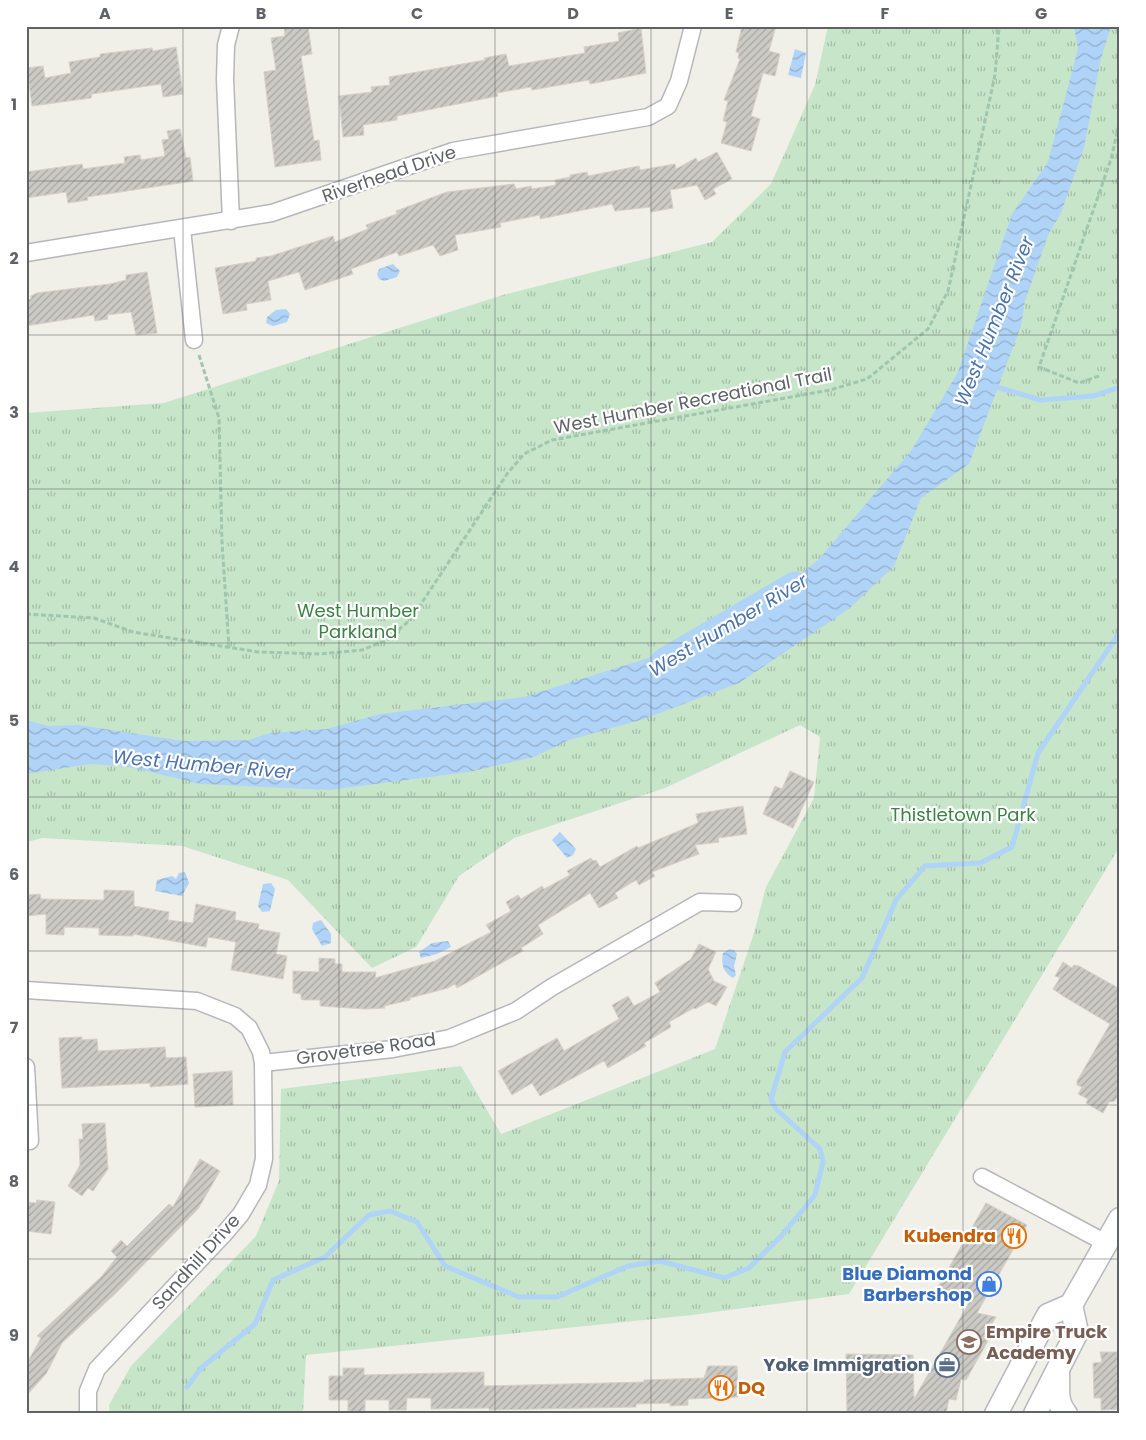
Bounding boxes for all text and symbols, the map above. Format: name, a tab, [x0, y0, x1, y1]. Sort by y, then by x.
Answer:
text: A	[99, 2, 111, 25]
text: B	[256, 2, 266, 25]
text: C	[411, 2, 423, 25]
text: D	[567, 2, 579, 25]
text: E	[725, 2, 733, 25]
text: F	[881, 2, 890, 25]
text: G	[1035, 2, 1047, 25]
text: 1	[11, 93, 17, 116]
street label: Riverhead Drive	[318, 139, 459, 208]
water label: West Humber River	[948, 231, 1041, 410]
text: 2	[9, 247, 19, 270]
street label: West Humber Recreational Trail	[552, 361, 834, 440]
text: 3	[9, 401, 19, 424]
text: 4	[9, 555, 20, 578]
water label: West Humber River	[644, 567, 813, 684]
park label: West Humber Parkland	[297, 598, 419, 644]
text: 5	[9, 709, 19, 732]
water label: West Humber River	[112, 743, 295, 786]
park label: Thistletown Park	[891, 802, 1036, 827]
text: 6	[9, 863, 19, 886]
text: 7	[10, 1016, 19, 1039]
street label: Grovetree Road	[295, 1026, 437, 1071]
text: 8	[9, 1170, 19, 1193]
street label: Sandhill Drive	[146, 1208, 245, 1315]
place label: Kubendra	[904, 1223, 996, 1248]
restaurant icon: Kubendra	[1001, 1223, 1027, 1249]
place label: Blue Diamond Barbershop	[842, 1261, 972, 1307]
shop icon: Blue Diamond Barbershop	[976, 1271, 1002, 1297]
place label: Empire Truck Academy	[986, 1319, 1108, 1365]
text: 9	[9, 1324, 19, 1347]
school or university icon: Empire Truck Academy	[956, 1329, 982, 1355]
place label: Yoke Immigration	[763, 1352, 930, 1377]
office icon: Yoke Immigration	[934, 1352, 960, 1378]
restaurant icon: DQ	[708, 1375, 734, 1401]
place label: DQ	[738, 1375, 765, 1400]

